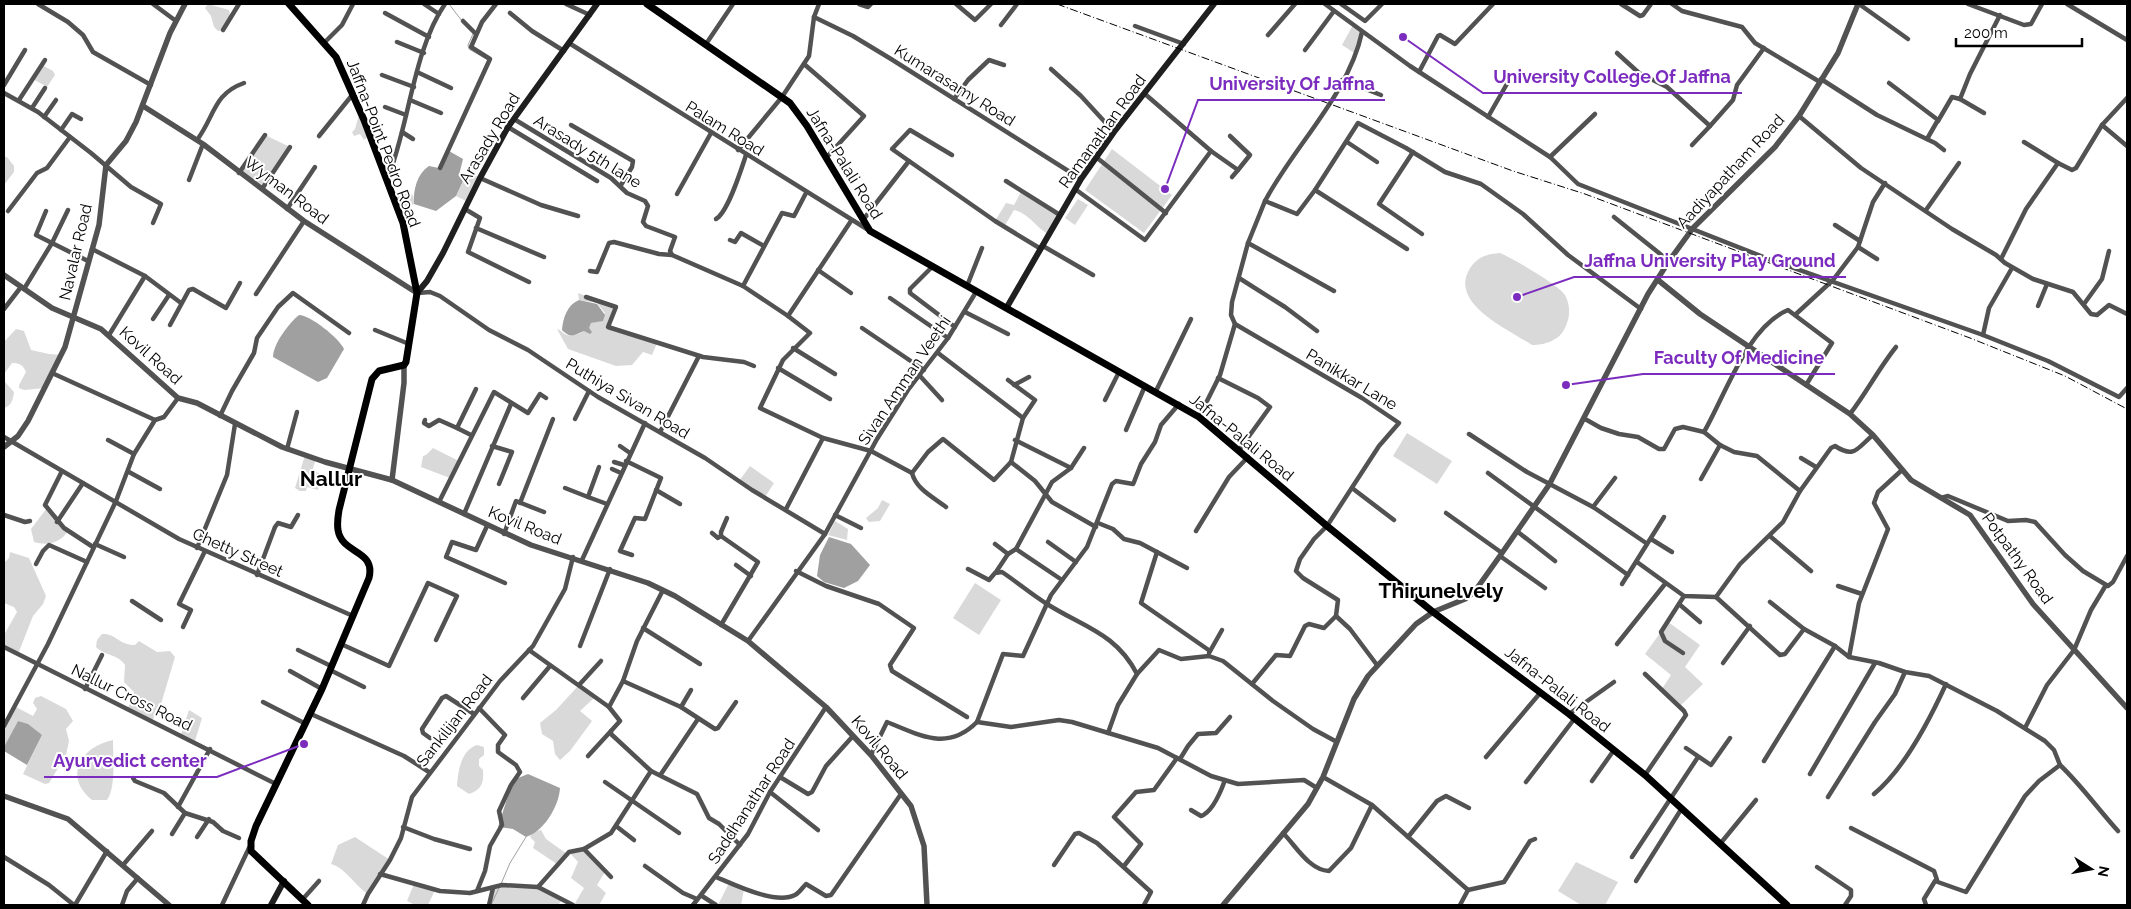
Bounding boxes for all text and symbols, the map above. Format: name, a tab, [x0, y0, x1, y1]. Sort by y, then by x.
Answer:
scale bar	[1956, 15, 2082, 47]
text: 200 m	[1964, 24, 2008, 42]
street label: Kumarasamy Road	[891, 41, 1019, 130]
street label: Jaffna-Point Pedro Road	[343, 57, 424, 230]
callout: University College Of Jaffna	[1483, 60, 1742, 93]
text: University College Of Jaffna	[1493, 66, 1731, 87]
callout: University Of Jaffna	[1198, 67, 1385, 100]
street label: Ramanathan Road	[1055, 71, 1150, 192]
text: University Of Jaffna	[1209, 73, 1375, 94]
street label: Arasady Road	[455, 90, 524, 187]
street label: Palam Road	[682, 97, 767, 160]
street label: Jafna-Palali Road	[803, 104, 887, 223]
street label: Aadiyapatham Road	[1673, 110, 1788, 232]
street label: Arasady 5th lane	[530, 111, 645, 192]
street label: Wyman Road	[241, 153, 333, 228]
street label: Navalar Road	[55, 202, 96, 302]
callout: Jaffna University Play Ground	[1574, 244, 1846, 277]
text: Jaffna University Play Ground	[1584, 250, 1836, 271]
street label: Sivan Amman Veethi	[854, 312, 955, 448]
street label: Kovil Road	[116, 322, 186, 388]
callout: Faculty Of Medicine	[1643, 341, 1835, 374]
street label: Panikkar Lane	[1303, 345, 1401, 414]
text: Faculty Of Medicine	[1654, 347, 1824, 368]
street label: Puthiya Sivan Road	[562, 354, 693, 443]
street label: Jafna-Palali Road	[1186, 390, 1298, 485]
district label: Nallur	[300, 466, 362, 491]
street label: Kovil Road	[485, 502, 564, 549]
street label: Potpathy Road	[1978, 509, 2057, 608]
street label: Chetty Street	[190, 524, 287, 581]
district label: Thirunelvely	[1379, 578, 1504, 603]
street label: Jafna-Palali Road	[1501, 642, 1614, 736]
street label: Nallur Cross Road	[68, 660, 195, 735]
street label: Sankilijan Road	[413, 670, 496, 770]
street label: Kovil Road	[847, 712, 912, 783]
street label: Saddhanathar Road	[704, 735, 799, 867]
callout: Ayurvedict center	[44, 744, 217, 777]
text: Ayurvedict center	[53, 750, 207, 771]
north arrow	[2066, 844, 2116, 894]
text: N	[2095, 865, 2113, 878]

